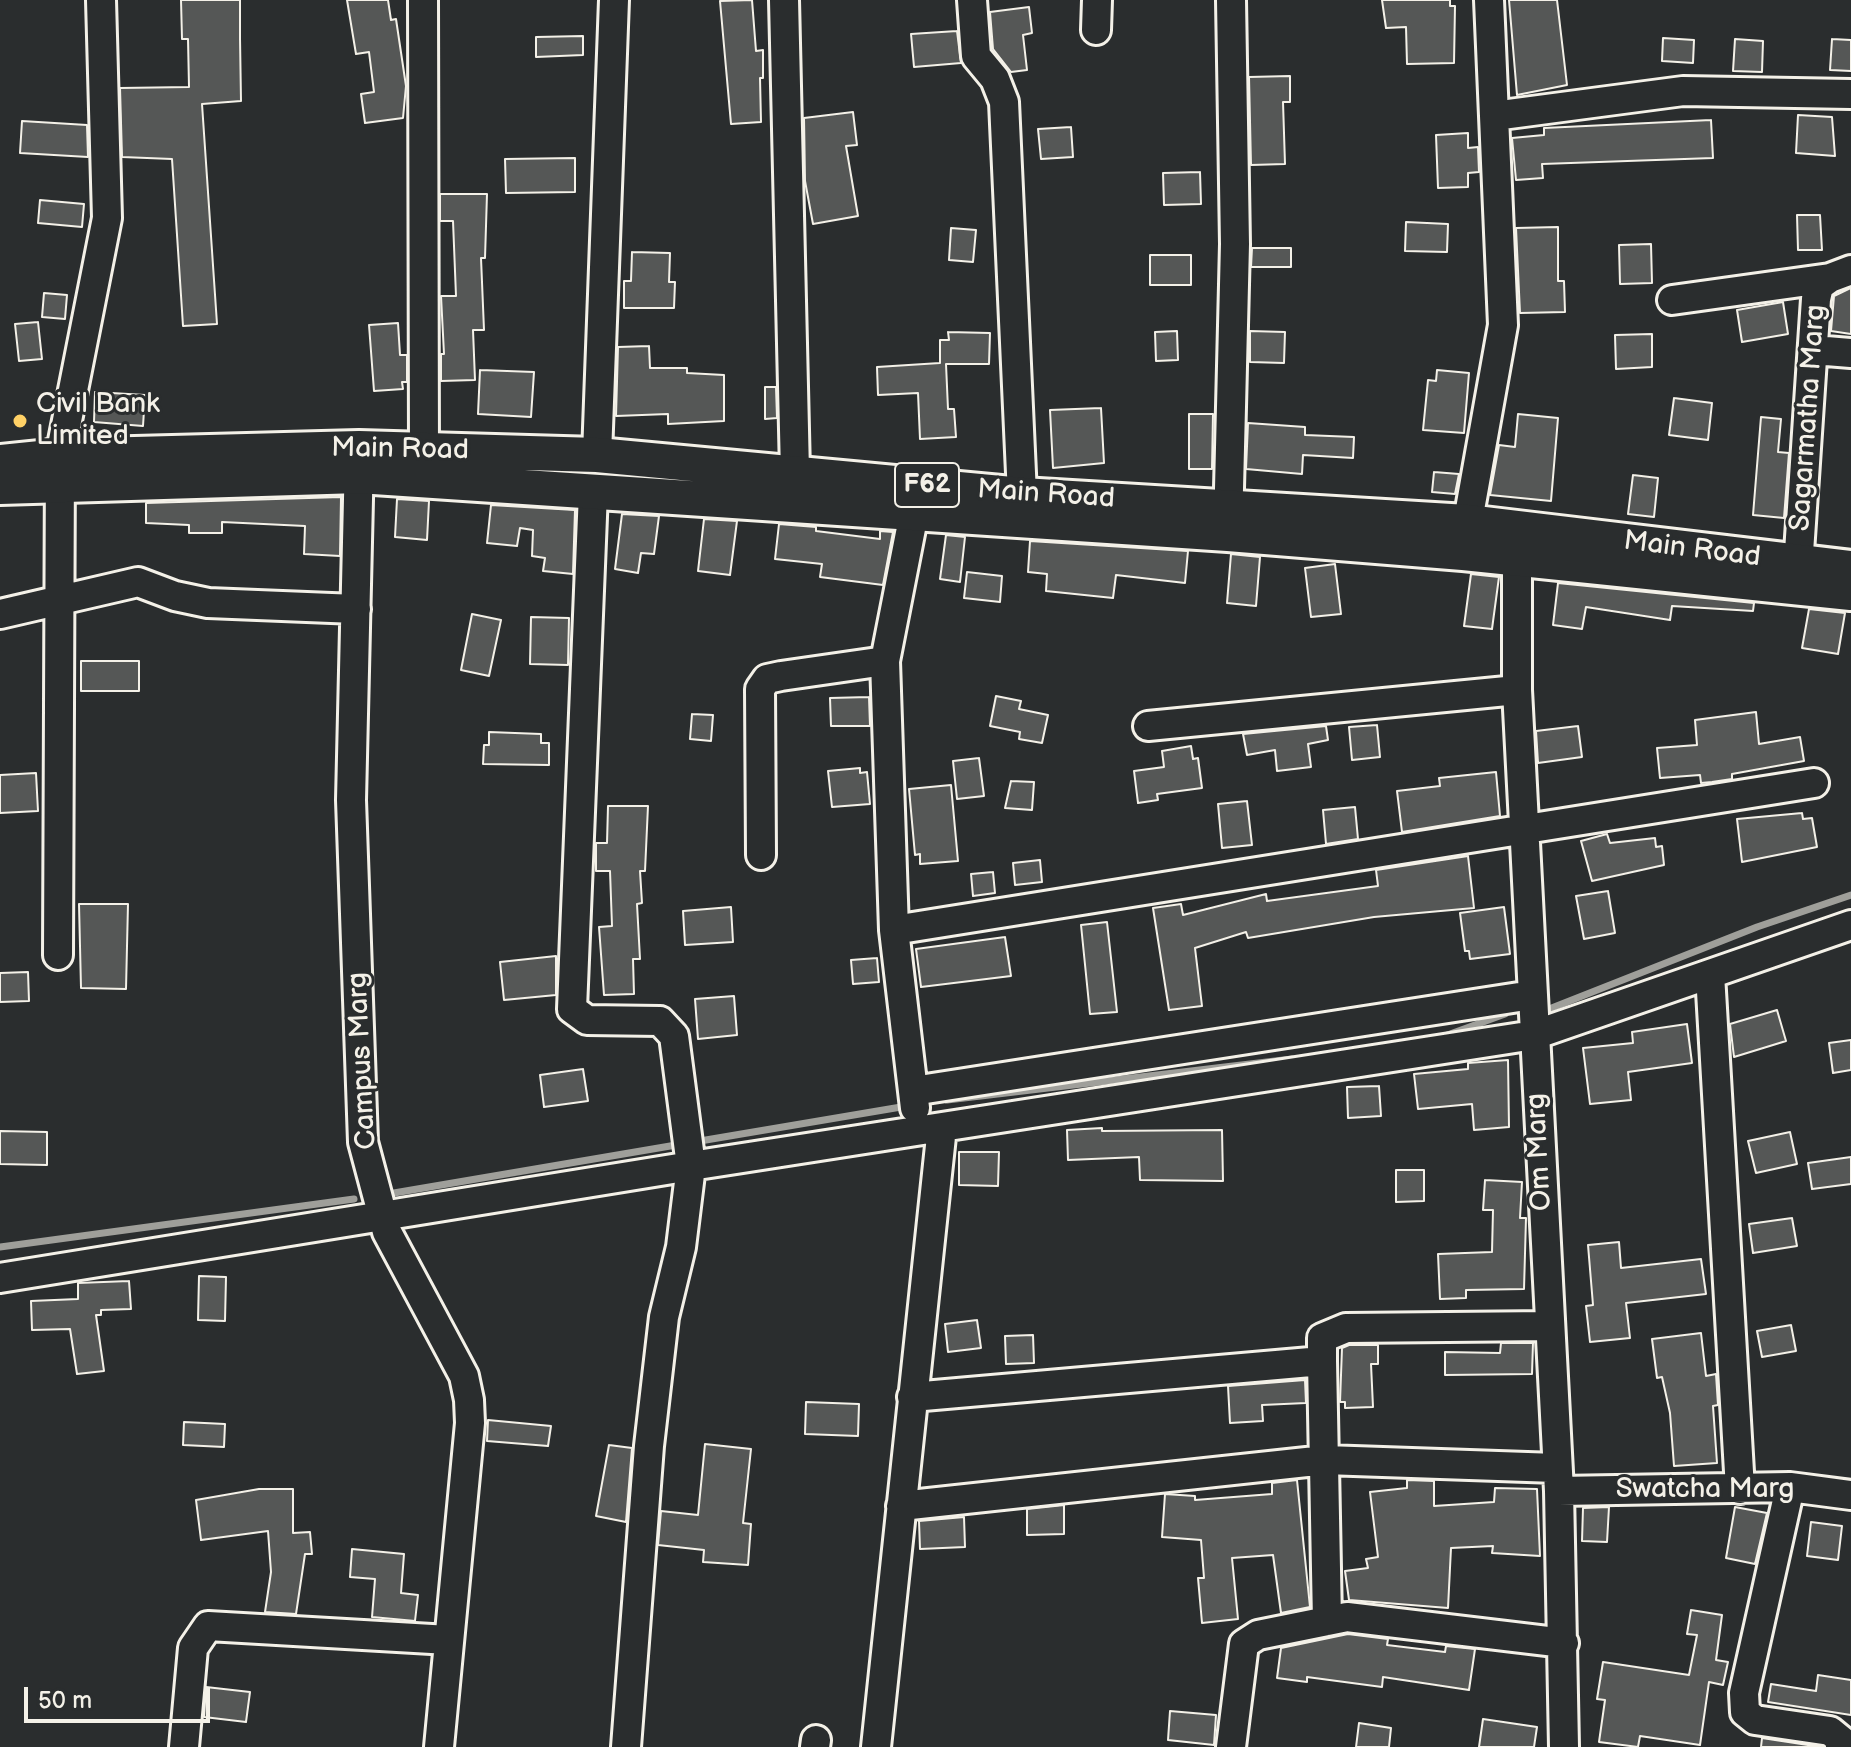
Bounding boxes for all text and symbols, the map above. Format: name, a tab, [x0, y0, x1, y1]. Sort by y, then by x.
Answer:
street label: Sagarmatha Marg	[1784, 304, 1834, 532]
place label: Civil Bank Limited	[36, 388, 160, 454]
marker: Civil Bank Limited	[11, 412, 29, 430]
street label: Main Road	[331, 432, 469, 468]
road number: F62	[895, 463, 959, 507]
street label: Main Road	[976, 473, 1116, 517]
street label: Main Road	[1622, 525, 1762, 575]
street label: Campus Marg	[342, 971, 384, 1151]
street label: Om Marg	[1520, 1092, 1560, 1212]
street label: Swatcha Marg	[1616, 1473, 1794, 1507]
scale bar	[28, 1671, 214, 1721]
text: 50 m	[38, 1686, 92, 1715]

